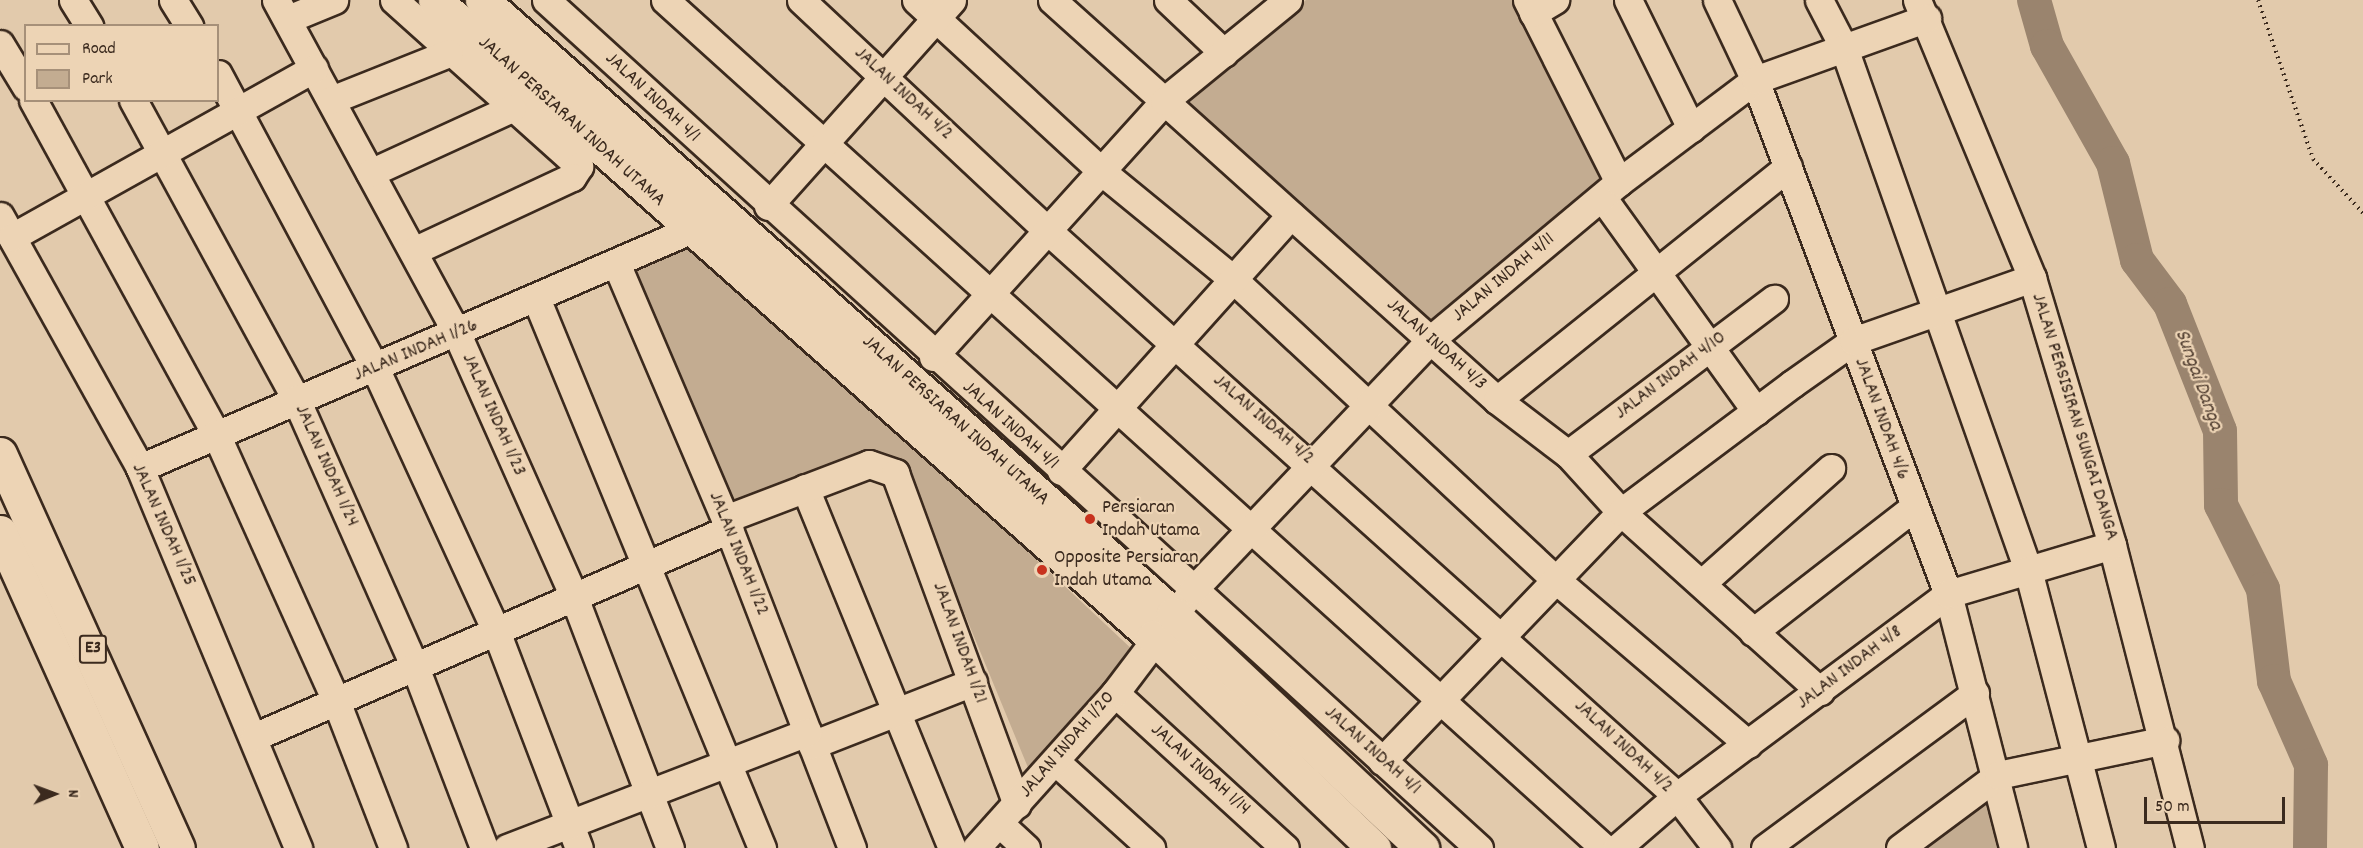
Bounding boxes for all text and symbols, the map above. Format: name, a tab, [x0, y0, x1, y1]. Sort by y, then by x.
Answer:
legend	[24, 24, 219, 102]
street label: JALAN PERSIARAN INDAH UTAMA	[472, 31, 670, 213]
text: Road	[82, 37, 116, 62]
street label: JALAN INDAH 4/2	[849, 42, 957, 146]
street label: JALAN INDAH 4/1	[599, 48, 705, 148]
text: Park	[82, 67, 113, 92]
street label: JALAN INDAH 4/11	[1448, 228, 1560, 328]
street label: JALAN PERSISIRAN SUNGAI DANGA	[2025, 291, 2123, 543]
street label: JALAN INDAH 4/3	[1381, 294, 1491, 396]
street label: JALAN INDAH 1/26	[350, 314, 482, 388]
street label: JALAN INDAH 4/10	[1611, 326, 1731, 426]
water label: Sungai Danga	[2168, 326, 2228, 434]
street label: JALAN PERSIARAN INDAH UTAMA	[856, 330, 1054, 512]
street label: JALAN INDAH 1/23	[455, 350, 531, 480]
street label: JALAN INDAH 4/6	[1848, 355, 1914, 483]
street label: JALAN INDAH 4/2	[1207, 369, 1319, 471]
street label: JALAN INDAH 4/1	[957, 376, 1063, 476]
street label: JALAN INDAH 1/24	[288, 401, 364, 531]
street label: JALAN INDAH 1/25	[125, 460, 201, 590]
street label: JALAN INDAH 1/22	[702, 489, 774, 619]
place label: Persiaran Indah Utama	[1102, 496, 1199, 543]
marker: Persiaran Indah Utama	[1083, 512, 1097, 526]
place label: Opposite Persiaran Indah Utama	[1054, 546, 1198, 593]
marker: Opposite Persiaran Indah Utama	[1035, 563, 1049, 577]
street label: JALAN INDAH 1/21	[926, 579, 992, 707]
street label: JALAN INDAH 4/8	[1792, 621, 1908, 715]
road number: E3	[78, 634, 108, 664]
street label: JALAN INDAH 1/20	[1015, 687, 1121, 803]
street label: JALAN INDAH 4/2	[1569, 695, 1677, 799]
street label: JALAN INDAH 4/1	[1319, 701, 1425, 801]
street label: JALAN INDAH 1/14	[1145, 719, 1255, 821]
north arrow	[24, 764, 84, 824]
scale bar	[2147, 785, 2288, 823]
text: N	[61, 790, 84, 798]
text: 50 m	[2155, 795, 2190, 820]

